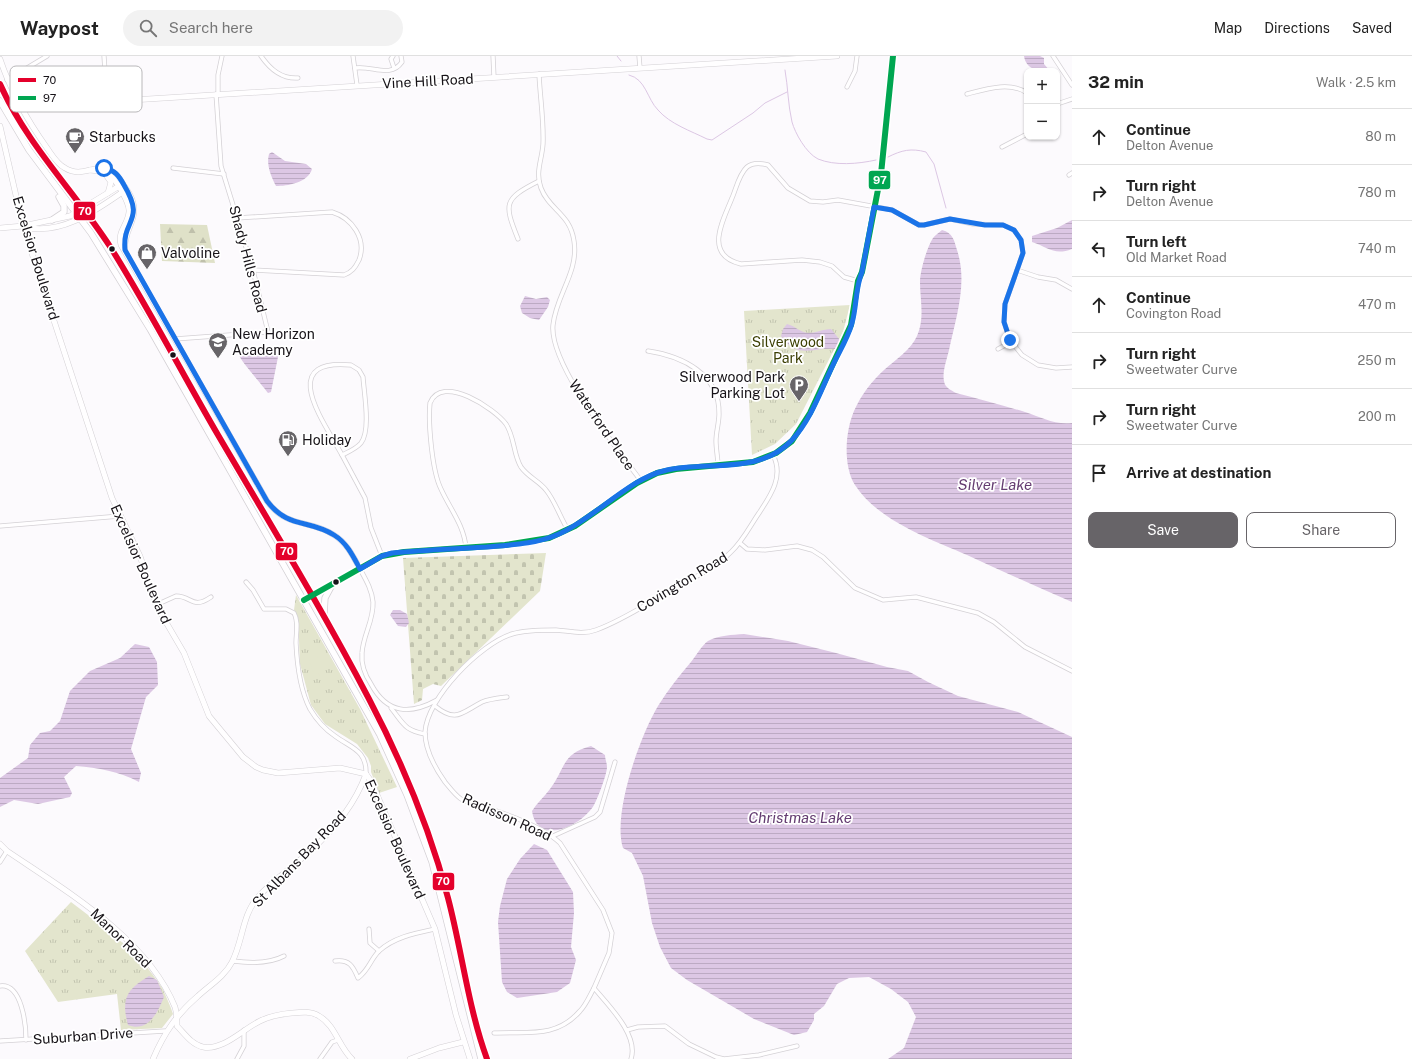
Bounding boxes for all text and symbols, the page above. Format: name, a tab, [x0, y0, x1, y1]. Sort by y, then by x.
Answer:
search box	[123, 10, 403, 46]
text: Waypost	[20, 17, 99, 39]
icon: search	[137, 17, 159, 39]
text: Search here	[169, 19, 253, 36]
text: Map	[1214, 20, 1242, 36]
text: Directions	[1264, 20, 1330, 36]
text: Saved	[1352, 20, 1392, 36]
legend	[10, 66, 142, 112]
map controls	[1024, 68, 1060, 140]
button: +	[1024, 68, 1060, 104]
street label: Vine Hill Road	[382, 71, 474, 91]
text: 32 min	[1088, 72, 1144, 92]
text: 70	[43, 74, 56, 86]
text: Walk · 2.5 km	[1316, 75, 1396, 90]
text: 97	[43, 92, 57, 104]
button: −	[1024, 104, 1060, 140]
text: Continue	[1126, 121, 1191, 138]
cafe icon: Starbucks	[64, 126, 86, 154]
icon: ahead	[1088, 126, 1110, 148]
place label: Starbucks	[89, 129, 155, 145]
text: 80 m	[1365, 129, 1396, 144]
text: Delton Avenue	[1126, 138, 1213, 153]
route start	[95, 159, 113, 177]
line badge: 97	[868, 170, 891, 190]
text: 97	[873, 174, 887, 186]
text: Turn right	[1126, 177, 1196, 194]
icon: right	[1088, 182, 1110, 204]
text: 780 m	[1358, 185, 1396, 200]
street label: Excelsior Boulevard	[10, 194, 62, 322]
text: Delton Avenue	[1126, 194, 1213, 209]
line badge: 70	[73, 201, 96, 221]
street label: Shady Hills Road	[226, 204, 270, 314]
text: 70	[78, 205, 92, 217]
text: Turn left	[1126, 233, 1187, 250]
icon: left	[1088, 238, 1110, 260]
text: 740 m	[1358, 241, 1396, 256]
shop icon: Valvoline	[136, 242, 158, 270]
unlabelled marker	[107, 244, 117, 254]
place label: Valvoline	[161, 245, 220, 261]
text: Old Market Road	[1126, 250, 1227, 265]
text: Continue	[1126, 289, 1191, 306]
icon: ahead	[1088, 294, 1110, 316]
text: 470 m	[1358, 297, 1396, 312]
text: Covington Road	[1126, 306, 1221, 321]
place label: New Horizon Academy	[232, 326, 315, 358]
school or university icon: New Horizon Academy	[207, 331, 229, 359]
route end	[1001, 331, 1019, 349]
park label: Silverwood Park	[752, 334, 824, 366]
text: Turn right	[1126, 345, 1196, 362]
unlabelled marker	[168, 350, 178, 360]
icon: right	[1088, 350, 1110, 372]
text: 250 m	[1358, 353, 1396, 368]
text: Sweetwater Curve	[1126, 362, 1237, 377]
place label: Silverwood Park Parking Lot	[679, 369, 785, 401]
parking icon: Silverwood Park Parking Lot	[788, 374, 810, 402]
street label: Waterford Place	[566, 377, 638, 473]
text: Turn right	[1126, 401, 1196, 418]
icon: right	[1088, 406, 1110, 428]
text: 200 m	[1358, 409, 1396, 424]
text: Sweetwater Curve	[1126, 418, 1237, 433]
fuel station icon: Holiday	[277, 429, 299, 457]
place label: Holiday	[302, 432, 352, 448]
icon: arrive	[1088, 462, 1110, 484]
text: Arrive at destination	[1126, 464, 1271, 481]
water label: Silver Lake	[958, 476, 1032, 493]
street label: Excelsior Boulevard	[108, 502, 174, 626]
button: Save	[1088, 512, 1238, 548]
button: Share	[1246, 512, 1396, 548]
line badge: 70	[275, 542, 298, 561]
text: 70	[280, 545, 294, 557]
street label: Covington Road	[634, 549, 730, 615]
unlabelled marker	[331, 577, 341, 587]
street label: Excelsior Boulevard	[362, 777, 428, 901]
street label: Radisson Road	[460, 790, 554, 844]
street label: St Albans Bay Road	[249, 808, 349, 910]
water label: Christmas Lake	[748, 809, 852, 826]
line badge: 70	[432, 872, 455, 891]
text: 70	[436, 875, 450, 887]
street label: Manor Road	[87, 905, 155, 971]
street label: Suburban Drive	[32, 1025, 134, 1047]

